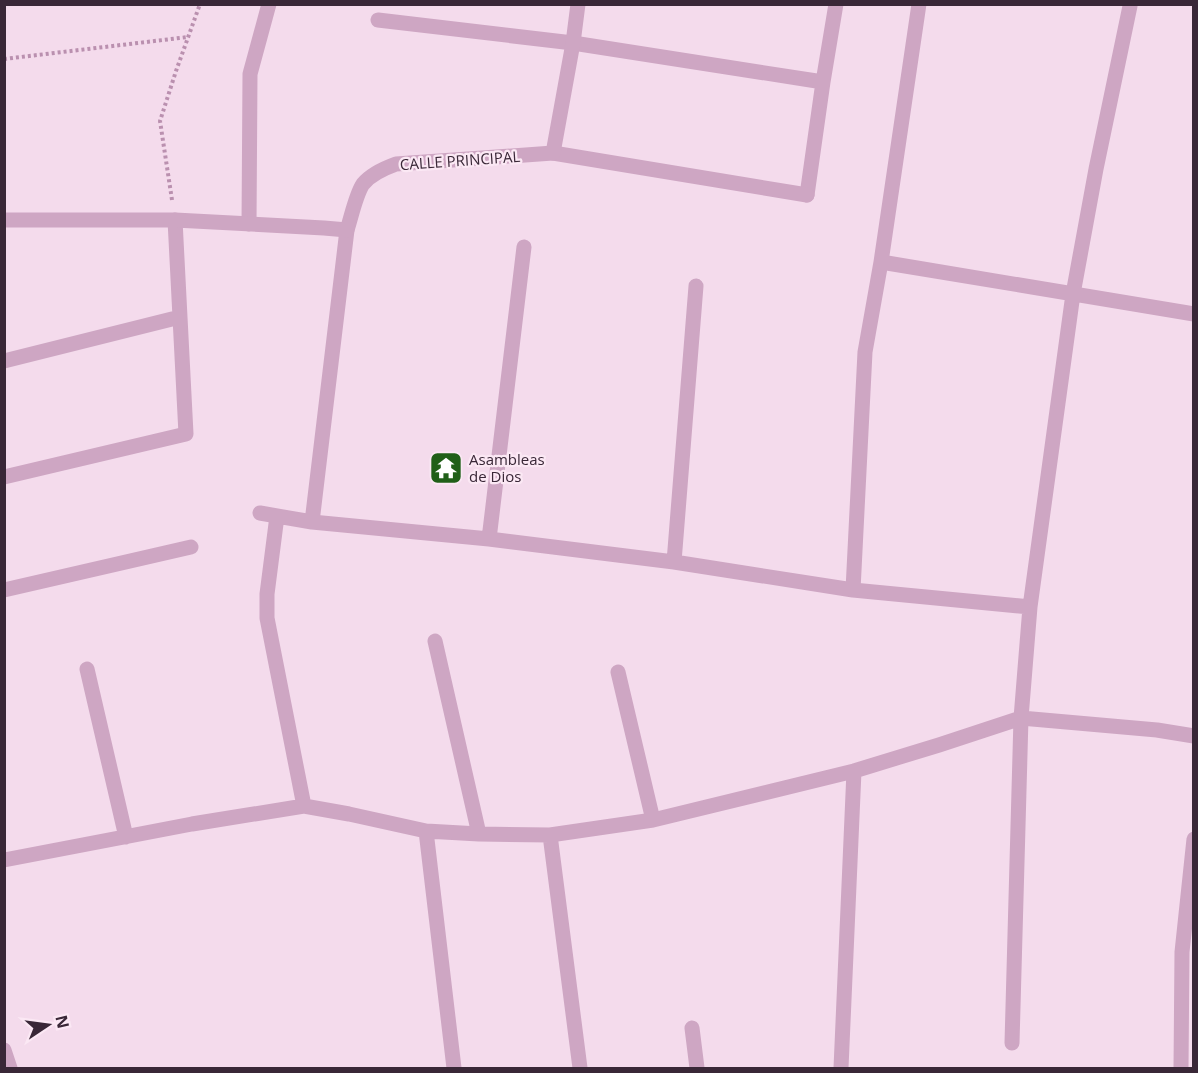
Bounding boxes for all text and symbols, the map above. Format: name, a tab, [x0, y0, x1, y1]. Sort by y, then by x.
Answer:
street label: CALLE PRINCIPAL	[399, 146, 521, 174]
place label: Asambleas de Dios	[469, 449, 545, 486]
temple icon: Asambleas de Dios	[428, 450, 464, 486]
north arrow	[18, 995, 78, 1055]
text: N	[50, 1013, 75, 1030]

